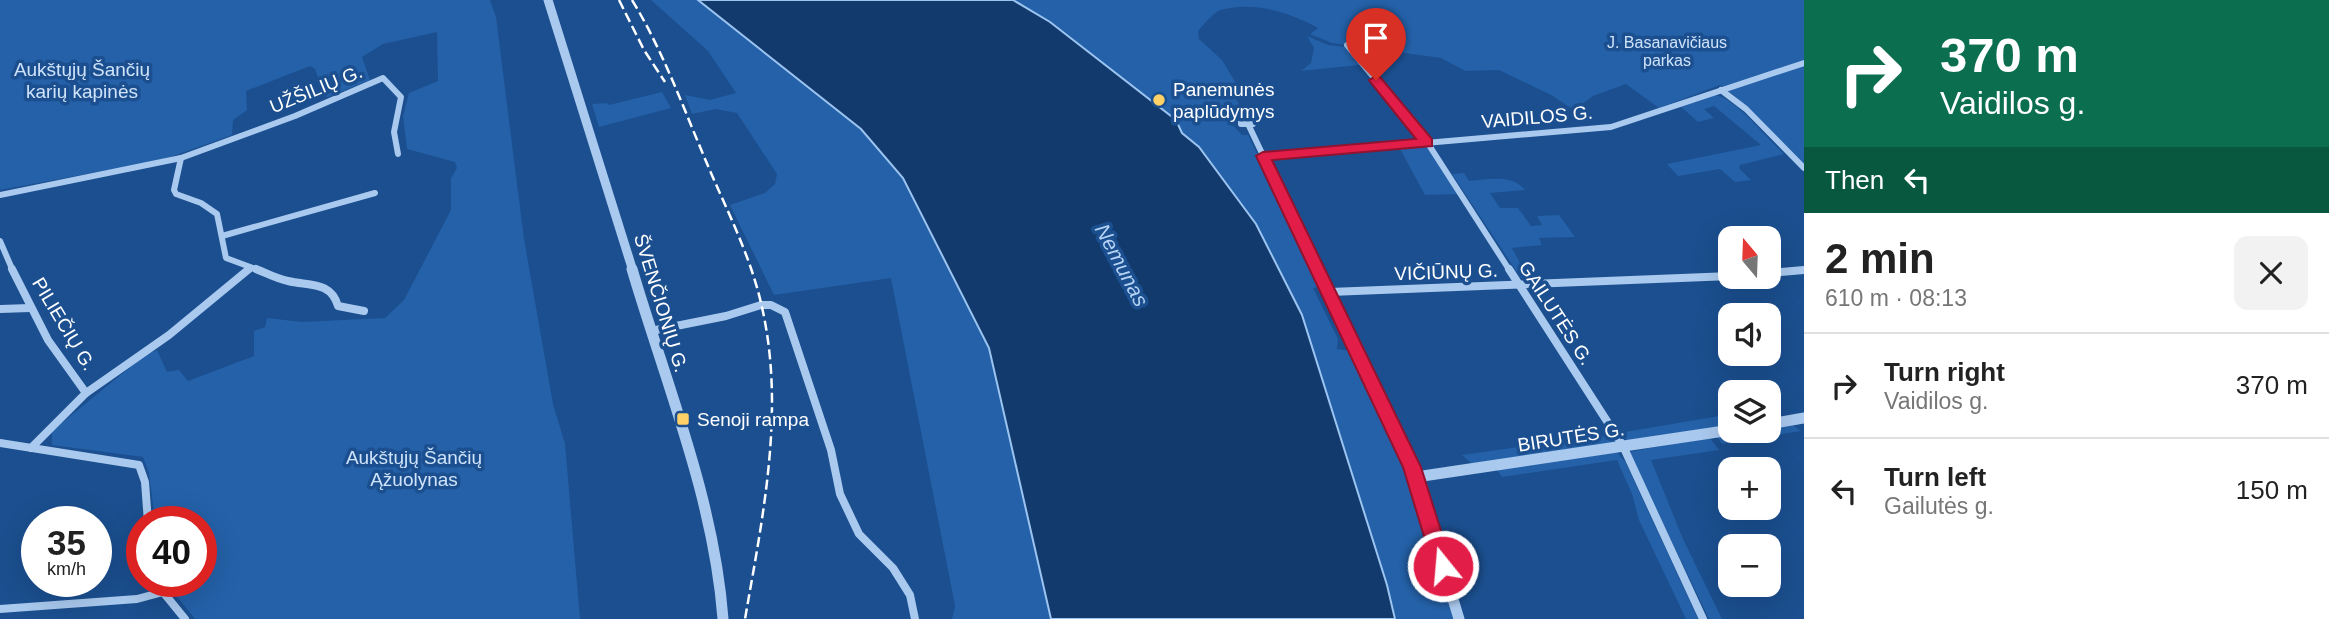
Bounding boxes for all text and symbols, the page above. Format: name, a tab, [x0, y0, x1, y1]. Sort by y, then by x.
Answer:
pin	[1346, 8, 1406, 80]
icon: arrive	[1357, 19, 1395, 57]
icon: right	[1825, 28, 1916, 119]
text: 370 m	[1940, 28, 2079, 82]
park label: J. Basanavičiaus parkas	[1607, 34, 1727, 69]
park label: Aukštųjų Šančių karių kapinės	[14, 59, 150, 102]
street label: UŽŠILIŲ G.	[267, 61, 365, 117]
place label: Panemunės paplūdymys	[1173, 79, 1274, 122]
text: Vaidilos g.	[1940, 85, 2085, 121]
marker: Panemunės paplūdymys	[1151, 92, 1167, 108]
street label: VAIDILOS G.	[1481, 102, 1593, 132]
icon: left	[1898, 161, 1936, 199]
text: Then	[1825, 165, 1884, 195]
water label: Nemunas	[1091, 220, 1153, 311]
north arrow	[1718, 226, 1782, 289]
map controls	[1718, 226, 1781, 597]
street label: ŠVENČIONIŲ G.	[630, 231, 692, 375]
text: 2 min	[1825, 235, 1935, 282]
button: close	[2234, 236, 2308, 310]
street label: GAILUTĖS G.	[1515, 257, 1597, 369]
street label: VIČIŪNŲ G.	[1394, 260, 1498, 284]
street label: PILIEČIŲ G.	[28, 274, 100, 374]
text: 610 m · 08:13	[1825, 285, 1967, 311]
button: sound	[1718, 303, 1781, 366]
text: Turn right	[1884, 357, 2005, 387]
icon: right	[1825, 367, 1863, 405]
text: 370 m	[2236, 370, 2308, 400]
button: layers	[1718, 380, 1781, 443]
text: Vaidilos g.	[1884, 388, 1988, 414]
place label: Senoji rampa	[697, 409, 809, 430]
marker: Senoji rampa	[675, 411, 691, 427]
street label: BIRUTĖS G.	[1516, 418, 1626, 456]
park label: Aukštųjų Šančių Ąžuolynas	[346, 447, 482, 490]
button: +	[1718, 457, 1781, 520]
text: Turn left	[1884, 462, 1986, 492]
icon: left	[1825, 472, 1863, 510]
text: 150 m	[2236, 475, 2308, 505]
text: Gailutės g.	[1884, 493, 1994, 519]
speed limit sign: 40	[126, 506, 217, 597]
text: 35	[47, 523, 86, 562]
position arrow	[1406, 529, 1480, 603]
button: −	[1718, 534, 1781, 597]
text: km/h	[47, 559, 86, 579]

